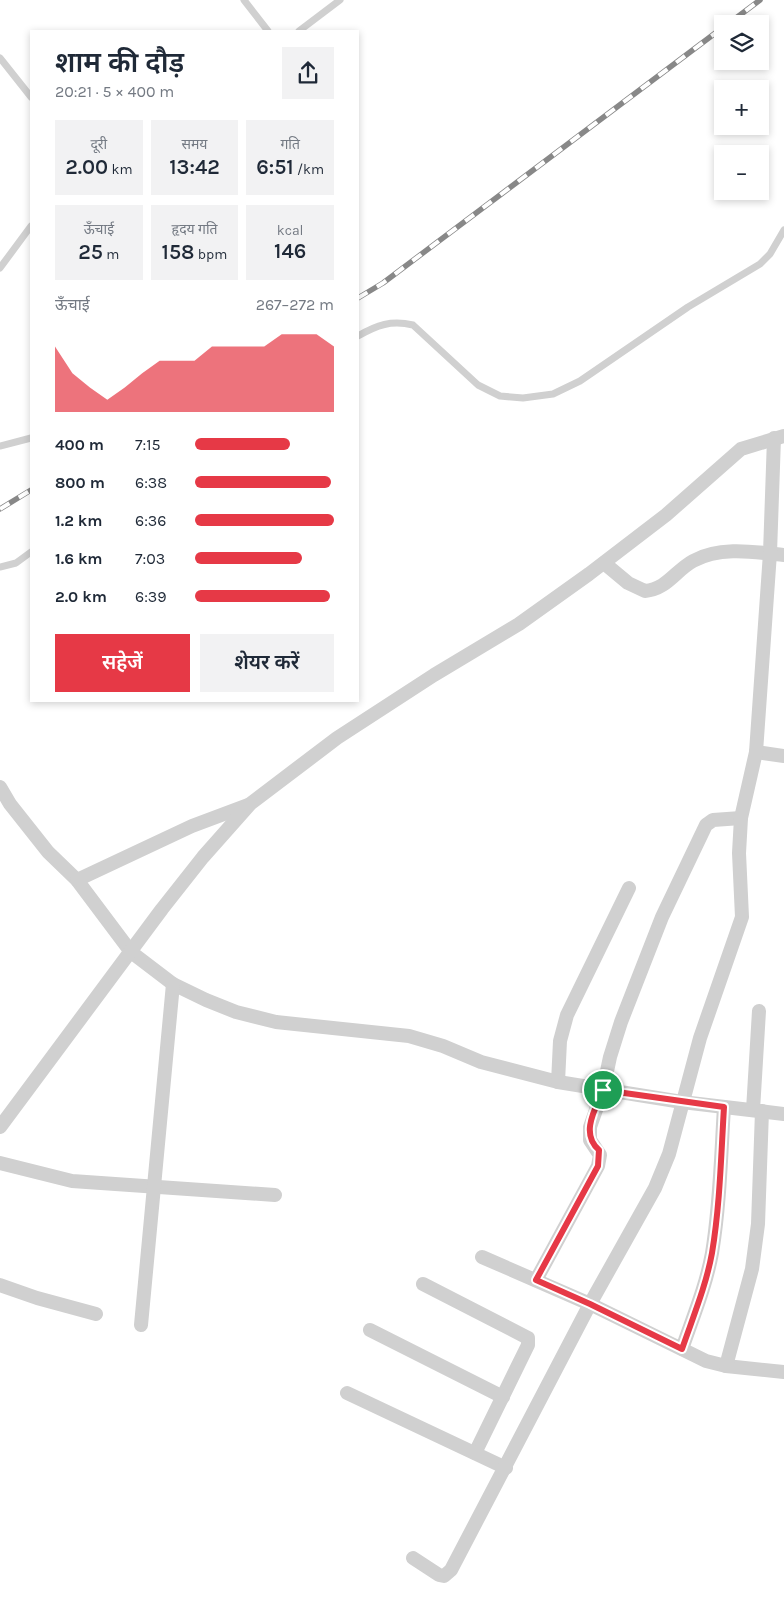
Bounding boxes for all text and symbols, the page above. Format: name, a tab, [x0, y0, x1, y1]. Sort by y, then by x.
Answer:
map controls	[714, 15, 769, 200]
button: layers	[714, 15, 769, 70]
text: शाम की दौड़	[55, 46, 184, 79]
button: share	[282, 47, 334, 99]
button: +	[714, 80, 769, 135]
text: 20:21 · 5 × 400 m	[55, 82, 174, 101]
text: दूरी	[90, 136, 107, 153]
text: समय	[182, 136, 207, 153]
text: गति	[280, 136, 300, 153]
button: −	[714, 145, 769, 200]
text: 2.00	[65, 155, 108, 179]
text: 13:42	[169, 155, 220, 179]
text: 6:51	[256, 155, 294, 179]
text: km	[108, 161, 132, 178]
text: /km	[294, 161, 324, 178]
text: ऊँचाई	[84, 221, 114, 238]
text: हृदय गति	[171, 221, 218, 238]
text: kcal	[277, 222, 304, 239]
text: 146	[274, 239, 306, 263]
text: 25	[78, 240, 103, 264]
text: 158	[162, 240, 194, 264]
text: m	[103, 246, 119, 263]
text: bpm	[194, 246, 227, 263]
text: ऊँचाई	[55, 295, 90, 314]
text: 267–272 m	[256, 295, 334, 314]
text: 400 m	[55, 435, 104, 454]
text: 7:15	[135, 435, 161, 454]
text: 800 m	[55, 473, 105, 492]
text: 6:38	[135, 473, 167, 492]
text: 1.2 km	[55, 511, 103, 530]
text: 6:36	[135, 511, 166, 530]
text: 1.6 km	[55, 549, 103, 568]
text: 7:03	[135, 549, 165, 568]
text: 2.0 km	[55, 587, 107, 606]
text: 6:39	[135, 587, 167, 606]
button: सहेजें	[55, 634, 190, 692]
button: शेयर करें	[200, 634, 334, 692]
pin	[582, 1069, 624, 1111]
icon: arrive	[589, 1076, 617, 1104]

